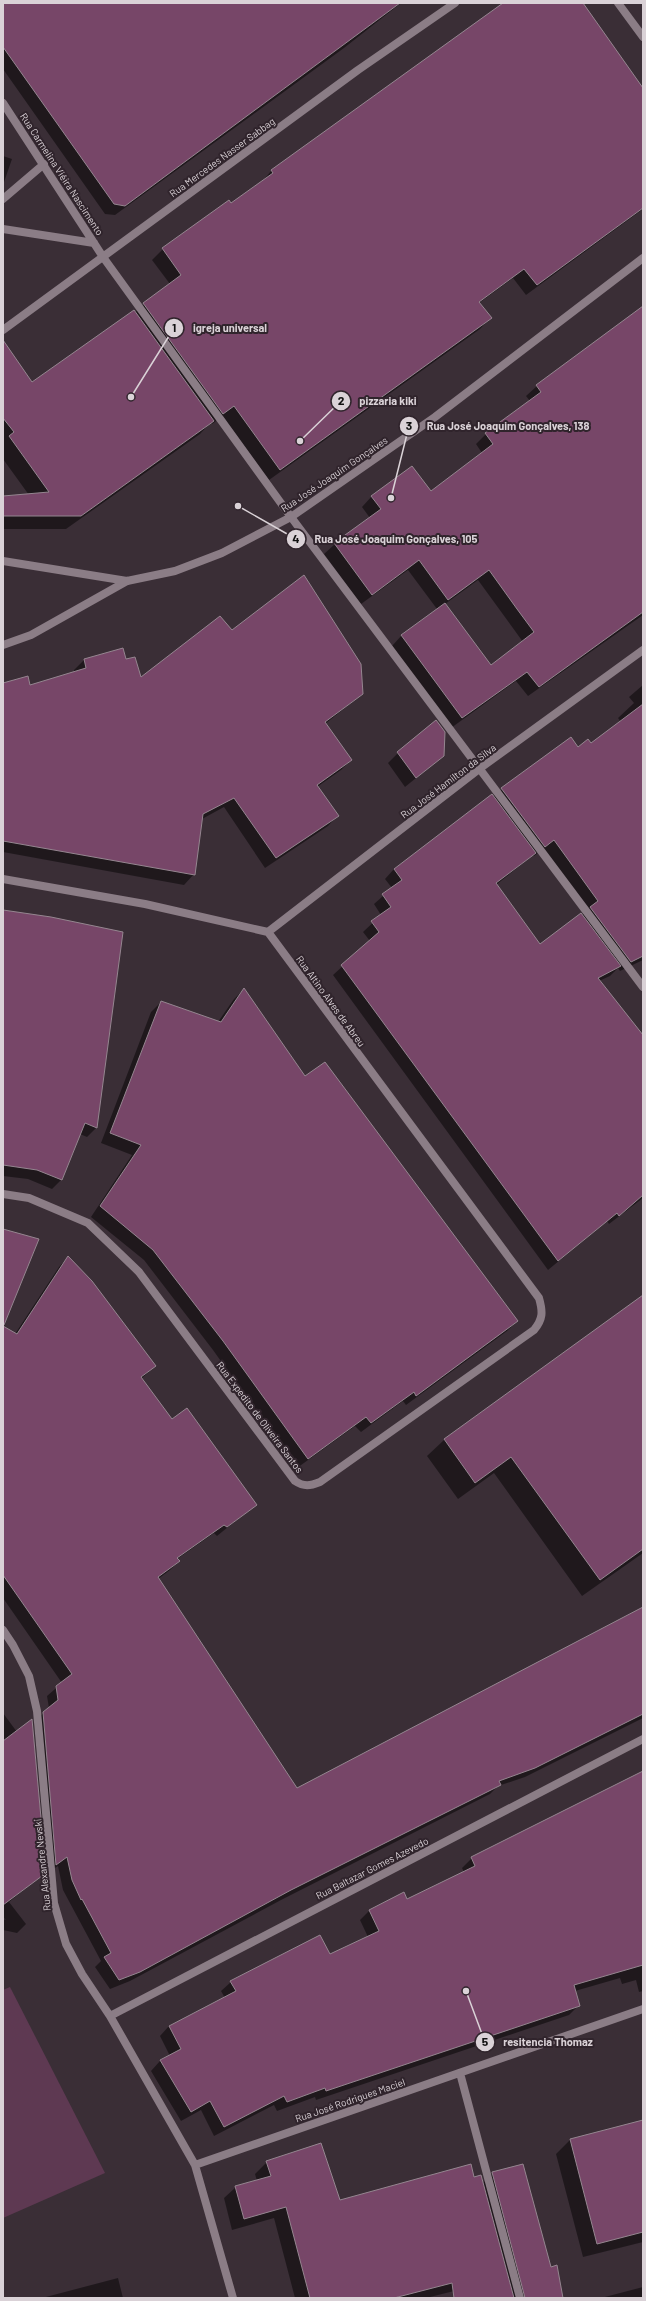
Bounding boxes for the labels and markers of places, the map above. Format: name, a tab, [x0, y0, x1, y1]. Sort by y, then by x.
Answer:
callout: igreja universal	[164, 316, 275, 339]
callout: pizzaria kiki	[331, 390, 425, 413]
callout: Rua José Joaquim Gonçalves, 138	[399, 414, 597, 437]
callout: Rua José Joaquim Gonçalves, 105	[286, 527, 485, 550]
callout: resitencia Thomaz	[475, 2031, 600, 2054]

